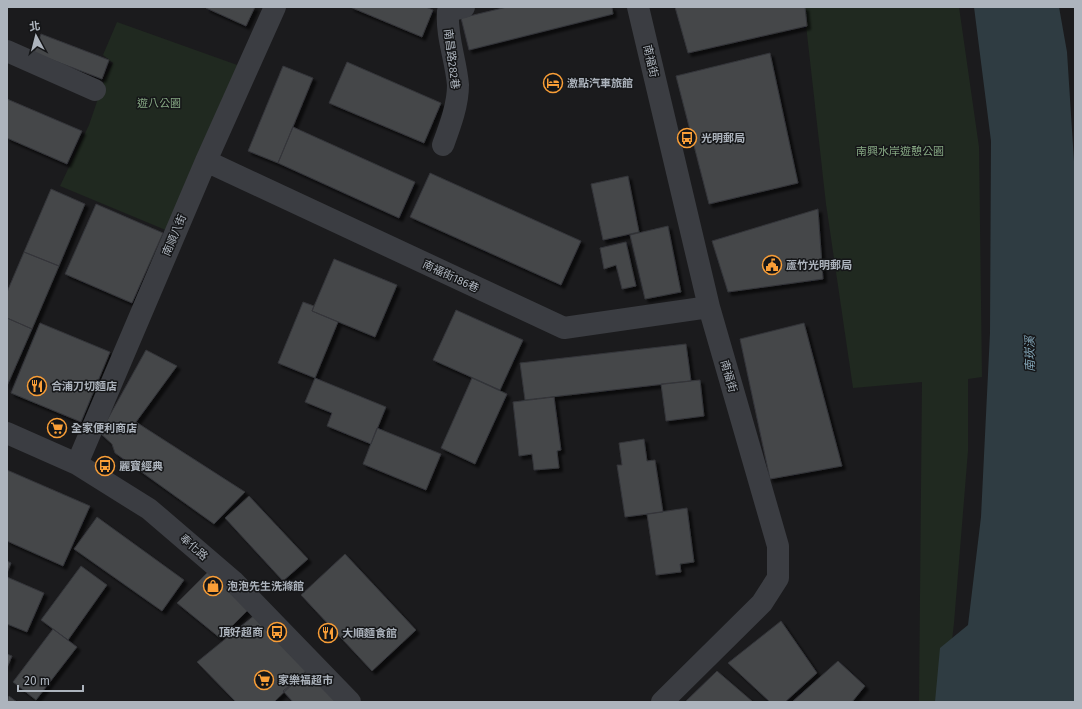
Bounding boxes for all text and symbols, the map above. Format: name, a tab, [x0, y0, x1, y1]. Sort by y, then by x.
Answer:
north arrow	[16, 16, 56, 56]
text: 北	[29, 19, 41, 34]
street label: 南昌路282巷	[441, 28, 462, 90]
street label: 南福街	[640, 44, 661, 79]
hotel icon: 激點汽車旅館	[542, 72, 564, 94]
place label: 激點汽車旅館	[567, 77, 633, 90]
park label: 遊八公園	[137, 97, 181, 110]
bus stop icon: 光明郵局	[676, 127, 698, 149]
place label: 光明郵局	[701, 132, 745, 145]
park label: 南興水岸遊憩公園	[856, 145, 944, 158]
street label: 南順八街	[160, 212, 189, 258]
public building icon: 蘆竹光明郵局	[761, 254, 783, 276]
street label: 南福街186巷	[421, 258, 481, 295]
place label: 蘆竹光明郵局	[786, 259, 852, 272]
water label: 南崁溪	[1023, 334, 1037, 372]
street label: 南福街	[718, 358, 739, 394]
restaurant icon: 合浦刀切麵店	[26, 375, 48, 397]
place label: 合浦刀切麵店	[51, 380, 117, 393]
supermarket icon: 全家便利商店	[46, 417, 68, 439]
place label: 全家便利商店	[71, 422, 137, 435]
bus stop icon: 麗寶經典	[94, 455, 116, 477]
place label: 麗寶經典	[119, 460, 163, 473]
street label: 奉化路	[177, 532, 210, 563]
shop icon: 泡泡先生洗滌館	[202, 575, 224, 597]
place label: 泡泡先生洗滌館	[227, 580, 304, 593]
bus stop icon: 頂好超商	[266, 621, 288, 643]
restaurant icon: 大順麵食館	[317, 622, 339, 644]
place label: 頂好超商	[219, 626, 263, 639]
place label: 大順麵食館	[342, 627, 397, 640]
scale bar	[18, 667, 83, 693]
supermarket icon: 家樂福超市	[253, 669, 275, 691]
text: 20 m	[24, 674, 50, 688]
place label: 家樂福超市	[278, 674, 333, 687]

